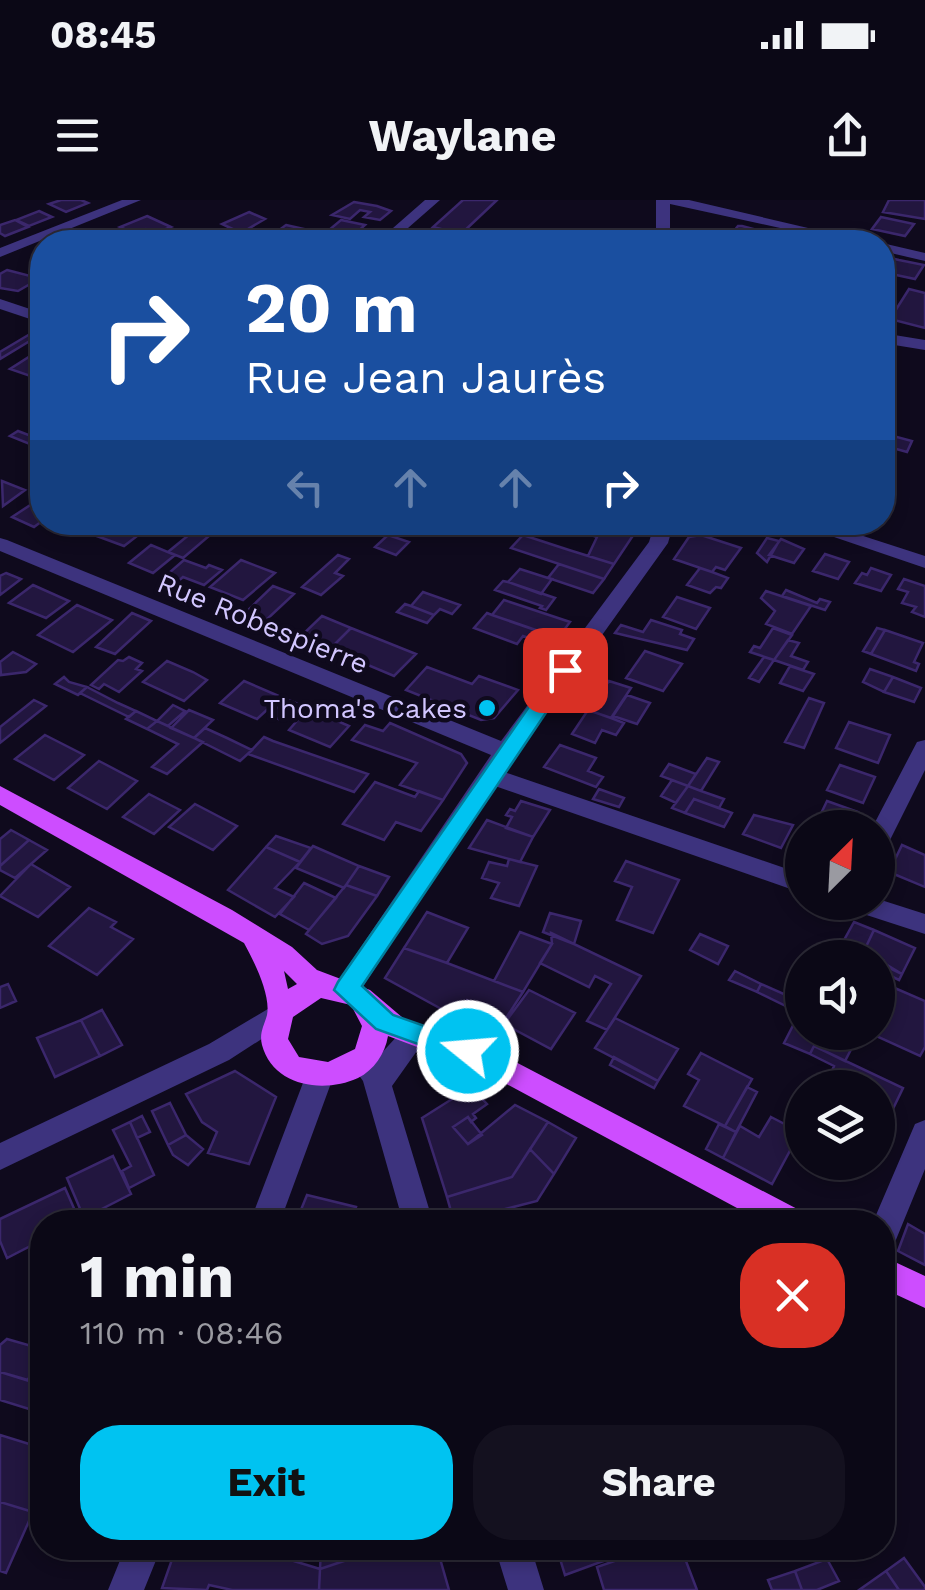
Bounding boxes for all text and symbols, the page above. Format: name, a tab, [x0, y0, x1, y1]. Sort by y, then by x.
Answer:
text: 08:45	[50, 13, 156, 57]
icon: menu	[50, 108, 105, 163]
icon: share	[820, 108, 875, 163]
text: Waylane	[368, 109, 557, 162]
text: 20 m	[245, 267, 418, 349]
icon: right	[80, 270, 210, 400]
text: Rue Jean Jaurès	[245, 351, 606, 404]
icon: left	[278, 460, 333, 515]
icon: ahead	[383, 460, 438, 515]
icon: ahead	[488, 460, 543, 515]
icon: right	[593, 460, 648, 515]
street label: Rue Robespierre	[153, 566, 373, 681]
pin	[523, 628, 608, 713]
icon: arrive	[538, 643, 593, 698]
place label: Thoma's Cakes	[263, 692, 467, 725]
marker: Thoma's Cakes	[476, 697, 498, 719]
north arrow	[785, 810, 895, 920]
map controls	[785, 810, 895, 1180]
button: sound	[785, 940, 895, 1050]
position arrow	[416, 999, 520, 1103]
button: layers	[785, 1070, 895, 1180]
text: 1 min	[80, 1241, 234, 1312]
button: close	[740, 1243, 845, 1348]
text: 110 m · 08:46	[80, 1314, 283, 1352]
button: Exit	[80, 1425, 453, 1540]
button: Share	[473, 1425, 845, 1540]

